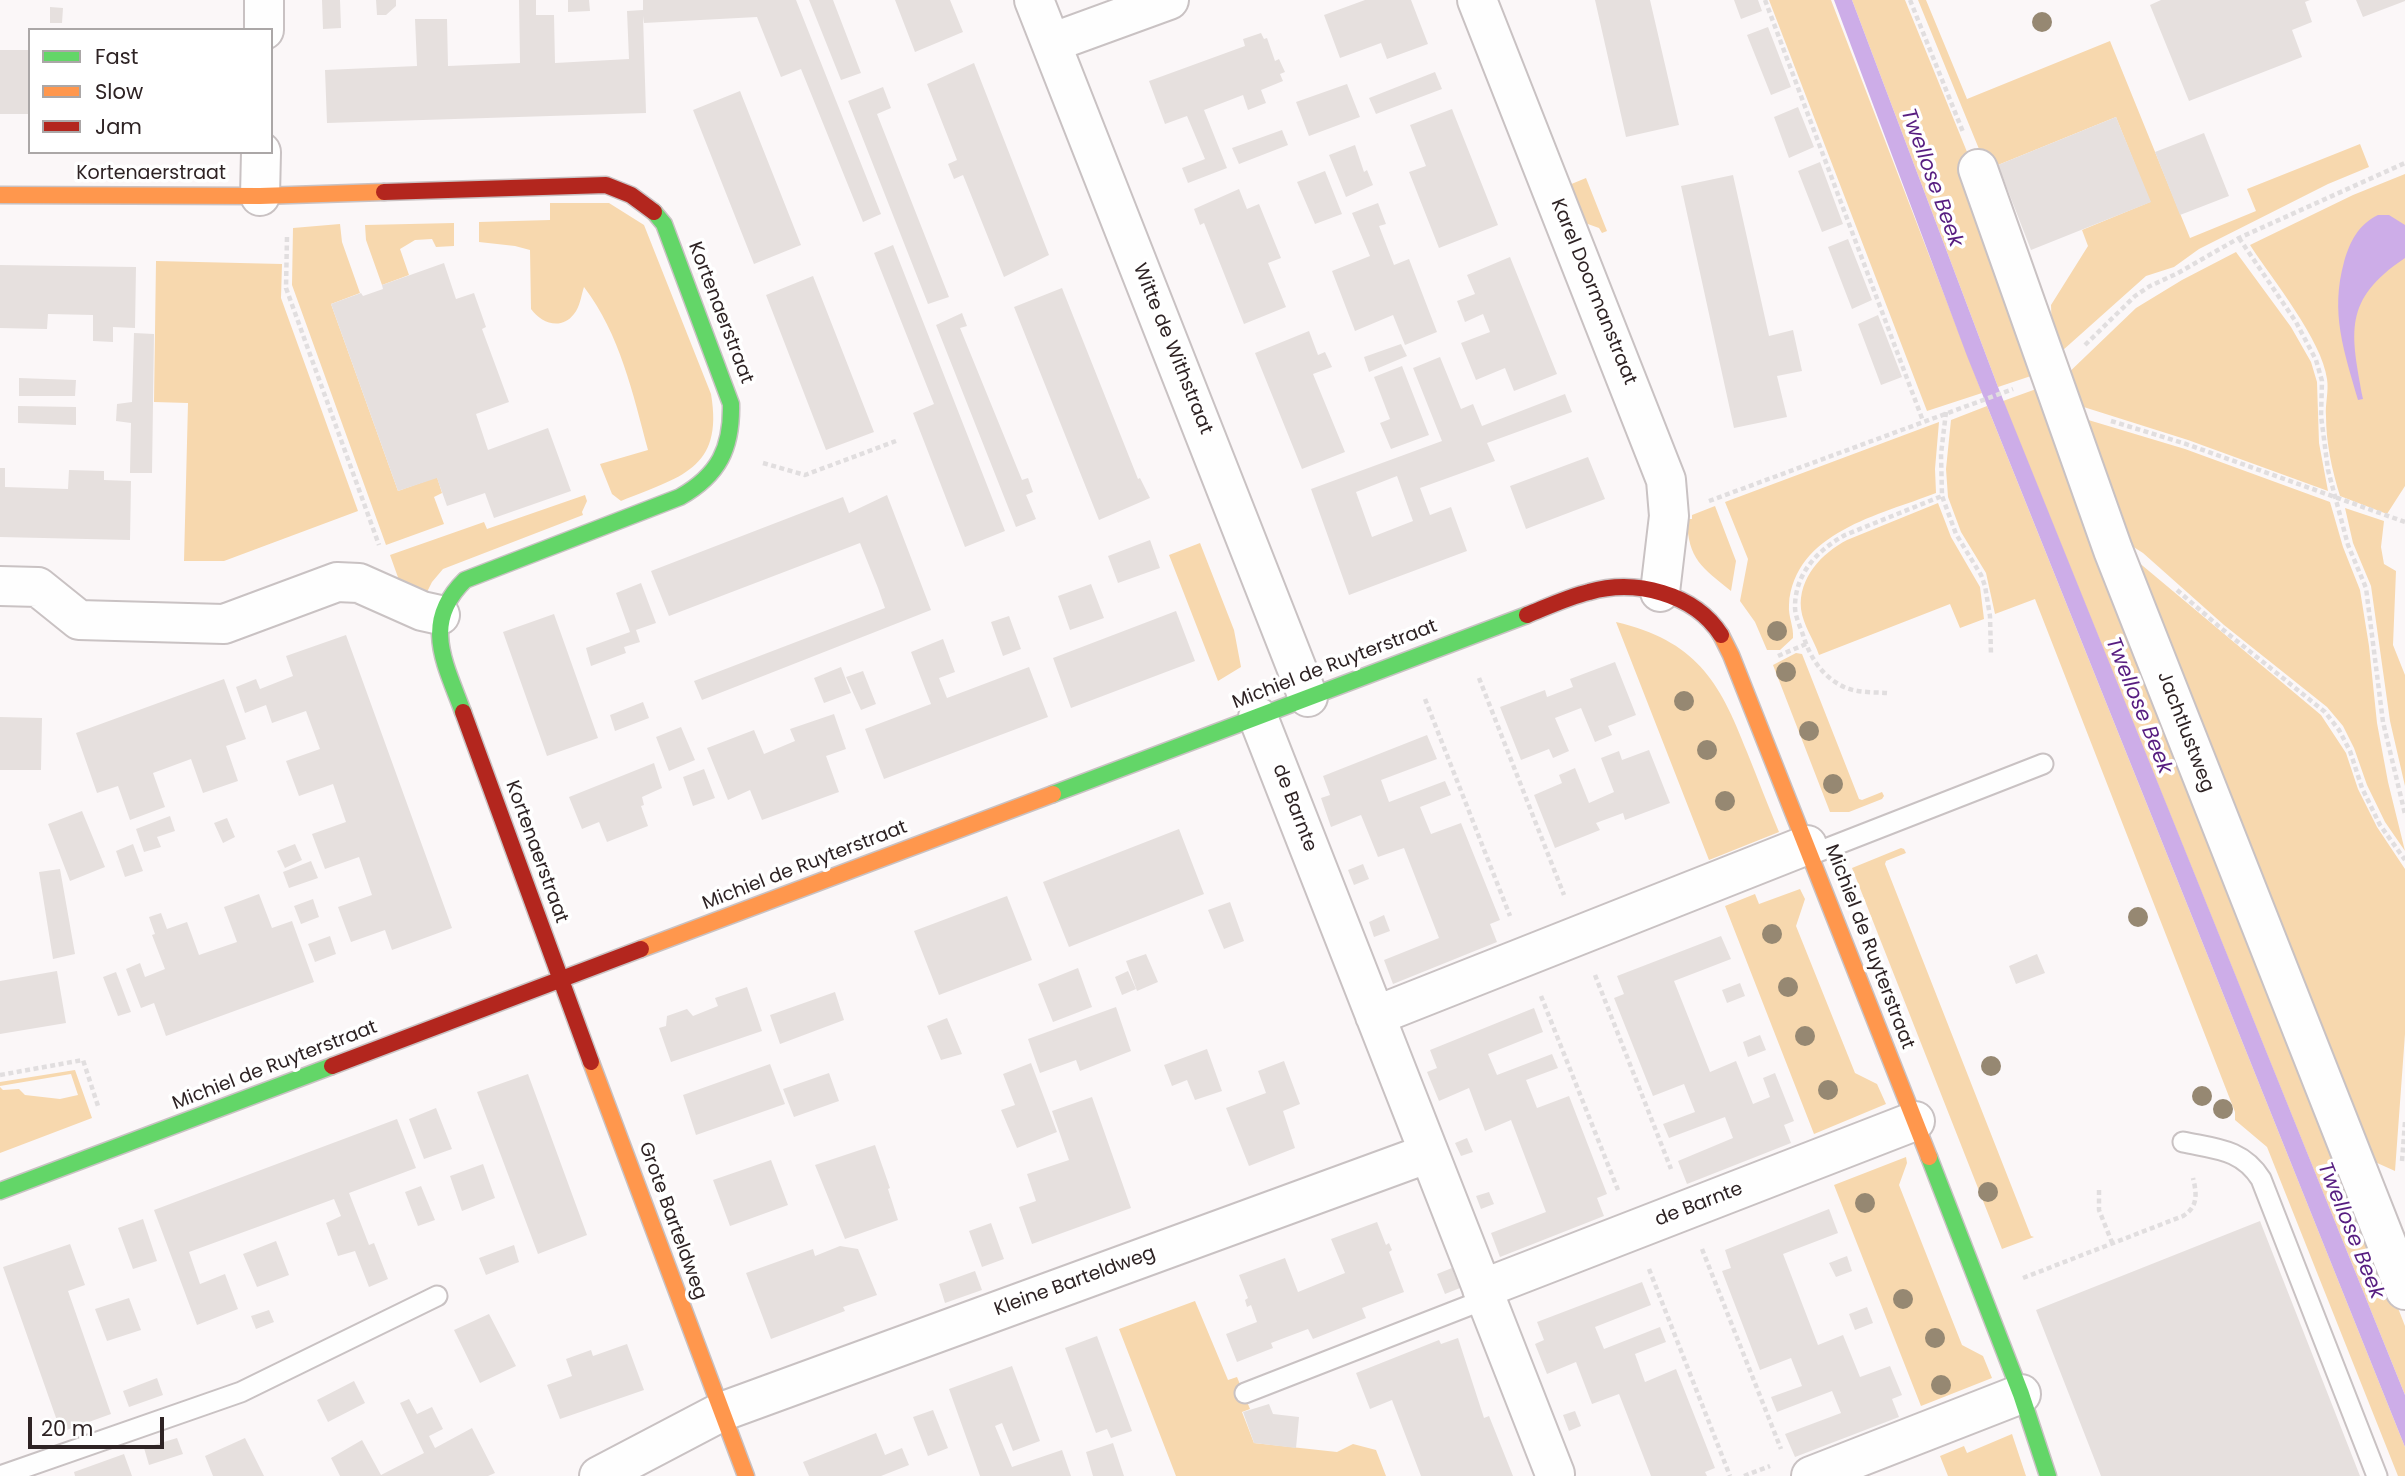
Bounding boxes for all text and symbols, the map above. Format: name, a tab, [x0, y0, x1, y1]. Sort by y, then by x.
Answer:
legend	[28, 28, 273, 154]
text: Fast	[95, 42, 138, 71]
text: Slow	[95, 77, 143, 106]
water label: Twellose Beek	[1894, 105, 1968, 251]
text: Jam	[95, 112, 142, 141]
street label: Kortenaerstraat	[76, 163, 226, 185]
street label: Karel Doormanstraat	[1545, 196, 1641, 388]
street label: Kortenaerstraat	[683, 239, 757, 387]
street label: Witte de Withstraat	[1127, 260, 1217, 438]
street label: Michiel de Ruyterstraat	[1229, 615, 1441, 715]
water label: Twellose Beek	[2099, 634, 2177, 778]
street label: Jachtlustweg	[2152, 668, 2218, 796]
street label: de Barnte	[1267, 761, 1321, 855]
street label: Kortenaerstraat	[500, 778, 572, 926]
street label: Michiel de Ruyterstraat	[699, 816, 911, 916]
street label: Michiel de Ruyterstraat	[1819, 841, 1919, 1053]
street label: Michiel de Ruyterstraat	[169, 1016, 381, 1116]
street label: Grote Barteldweg	[633, 1139, 711, 1303]
water label: Twellose Beek	[2311, 1159, 2389, 1303]
street label: de Barnte	[1652, 1178, 1746, 1232]
street label: Kleine Barteldweg	[991, 1242, 1159, 1322]
scale bar	[32, 1402, 168, 1446]
text: 20 m	[41, 1414, 94, 1443]

